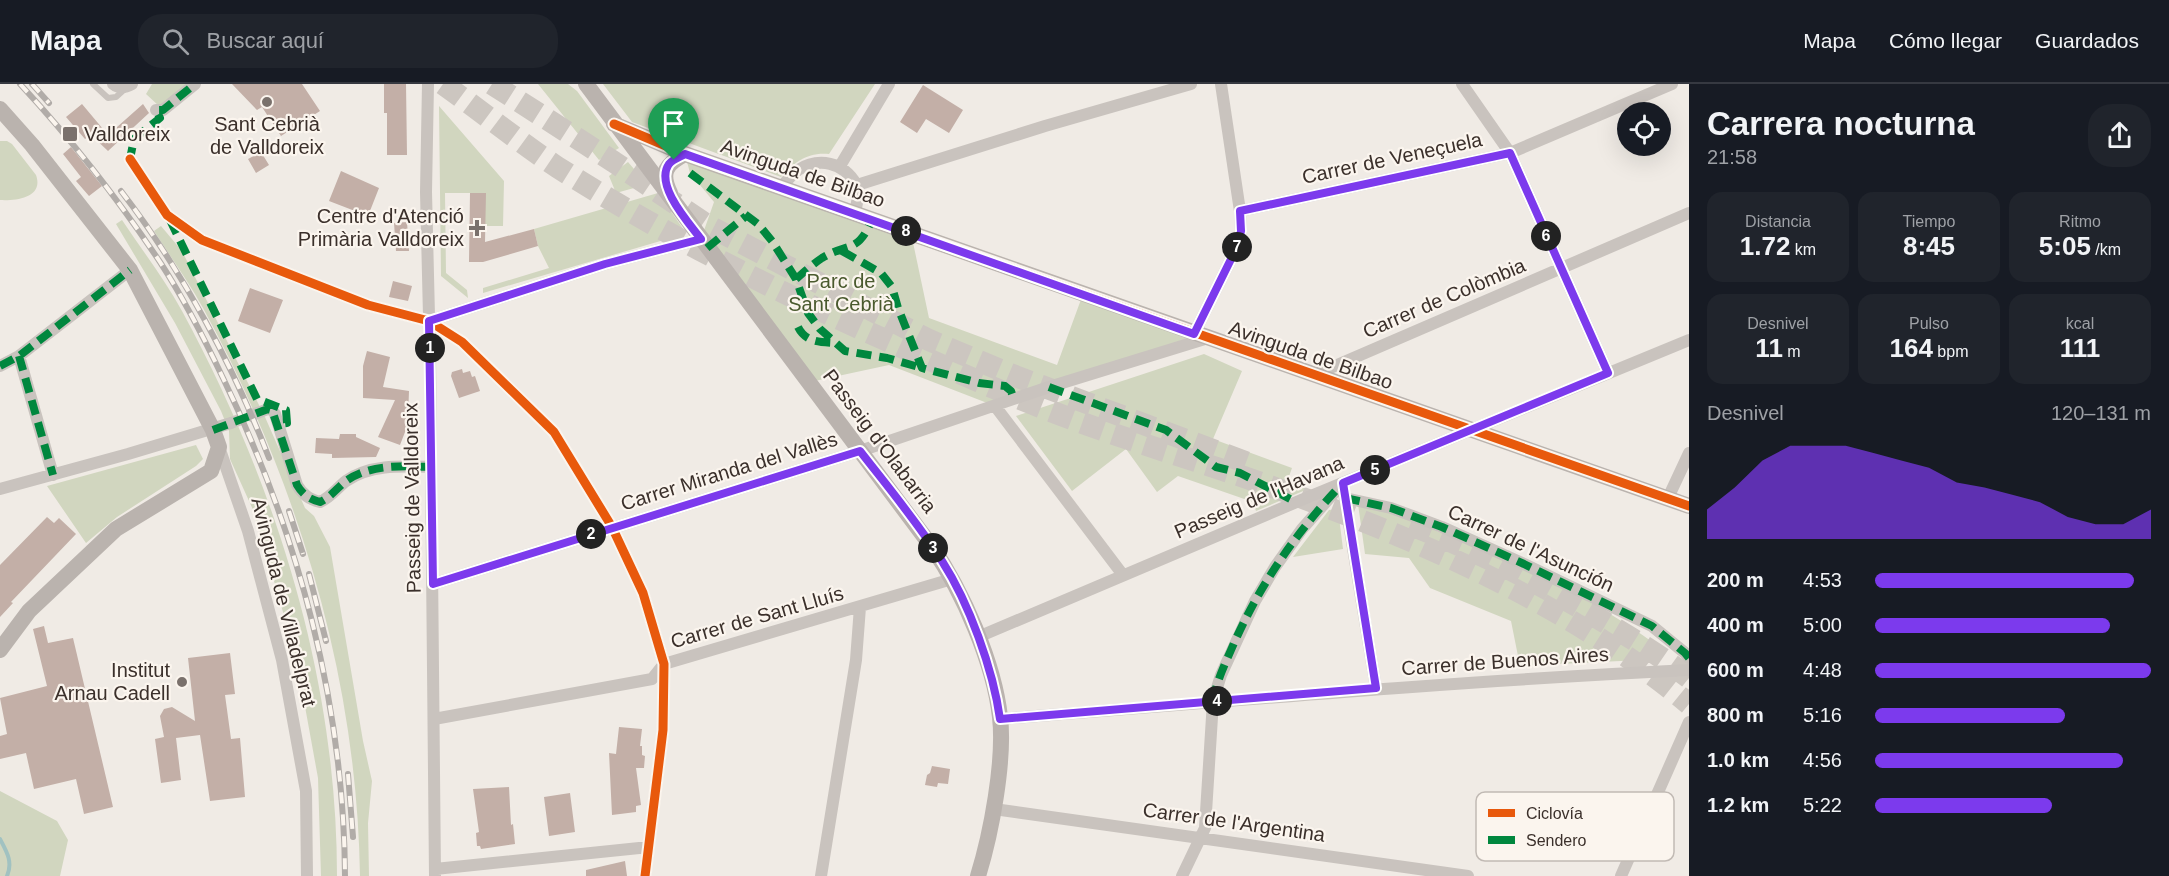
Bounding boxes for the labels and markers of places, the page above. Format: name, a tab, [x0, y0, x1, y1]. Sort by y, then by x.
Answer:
marker: Sant Cebrià de Valldoreix	[260, 95, 274, 109]
pin	[648, 98, 699, 160]
place label: Sant Cebrià de Valldoreix	[210, 113, 324, 158]
place label: Valldoreix	[84, 123, 170, 145]
marker: Valldoreix	[61, 125, 79, 143]
place label: Centre d'Atenció Primària Valldoreix	[298, 205, 464, 250]
pin: 8	[891, 216, 921, 246]
marker: Centre d'Atenció Primària Valldoreix	[468, 219, 486, 237]
pin: 6	[1531, 221, 1561, 251]
pin: 7	[1222, 232, 1252, 262]
pin: 1	[415, 333, 445, 363]
pin: 5	[1360, 455, 1390, 485]
pin: 2	[576, 519, 606, 549]
pin: 3	[918, 533, 948, 563]
place label: Institut Arnau Cadell	[54, 659, 170, 704]
marker: Institut Arnau Cadell	[175, 675, 189, 689]
pin: 4	[1202, 686, 1232, 716]

